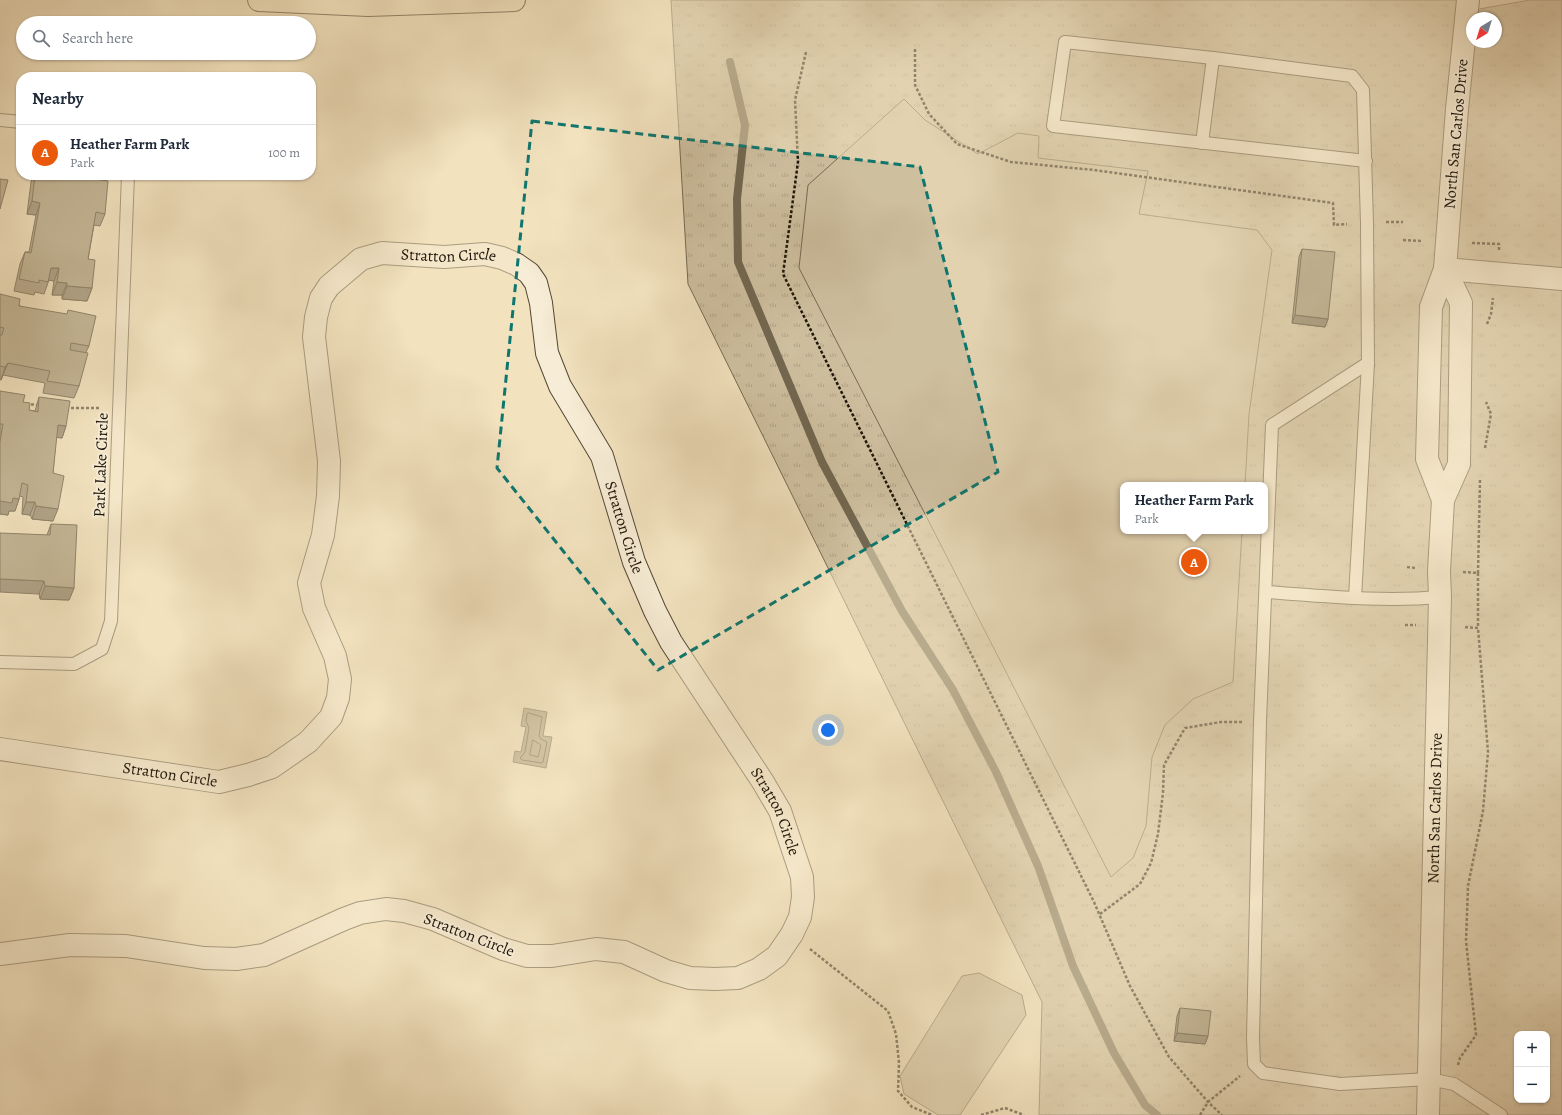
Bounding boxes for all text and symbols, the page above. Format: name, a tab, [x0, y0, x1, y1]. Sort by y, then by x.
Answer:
north arrow	[1466, 12, 1502, 48]
search box	[16, 16, 316, 60]
icon: search	[30, 27, 52, 49]
text: Search here	[62, 28, 133, 48]
street label: North San Carlos Drive	[1438, 58, 1474, 210]
text: Nearby	[32, 87, 83, 110]
text: Heather Farm Park	[70, 134, 189, 154]
text: A	[41, 144, 49, 161]
text: 100 m	[268, 144, 300, 161]
text: Park	[70, 154, 94, 171]
street label: Stratton Circle	[400, 243, 499, 268]
street label: Park Lake Circle	[88, 412, 114, 518]
street label: Stratton Circle	[599, 478, 649, 577]
popup	[1120, 482, 1268, 534]
text: Heather Farm Park	[1134, 490, 1254, 510]
text: Park	[1134, 510, 1159, 527]
pin: A	[1181, 547, 1207, 577]
your location	[818, 720, 838, 740]
street label: North San Carlos Drive	[1422, 732, 1448, 884]
street label: Stratton Circle	[121, 757, 219, 793]
street label: Stratton Circle	[745, 763, 805, 859]
street label: Stratton Circle	[420, 908, 518, 962]
map controls	[1514, 1031, 1550, 1103]
button: +	[1514, 1031, 1550, 1067]
button: −	[1514, 1067, 1550, 1103]

